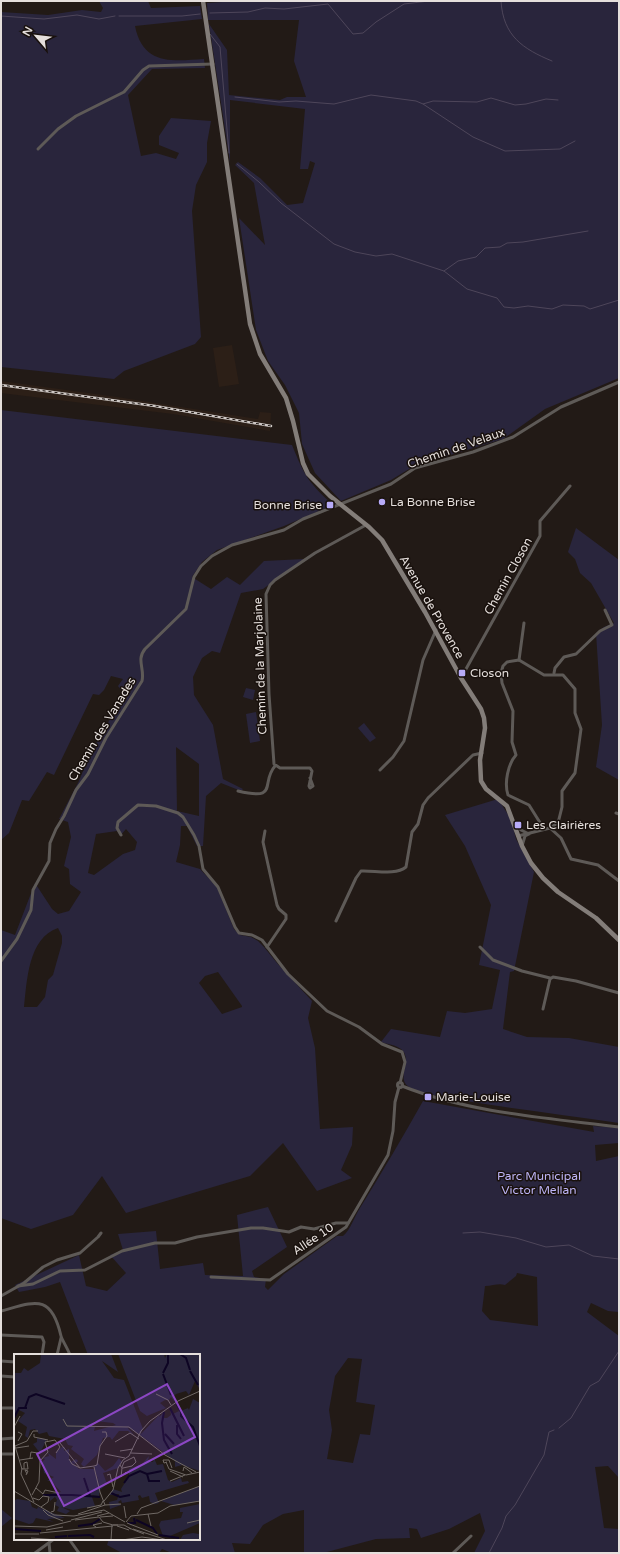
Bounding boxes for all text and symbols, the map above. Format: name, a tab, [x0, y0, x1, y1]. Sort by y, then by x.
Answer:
north arrow	[16, 16, 56, 56]
text: N	[20, 25, 35, 38]
street label: Chemin de Velaux	[405, 425, 507, 471]
place label: La Bonne Brise	[390, 495, 475, 509]
marker: La Bonne Brise	[377, 497, 387, 507]
place label: Bonne Brise	[254, 498, 322, 512]
marker: Bonne Brise	[325, 500, 335, 510]
street label: Chemin Closon	[481, 535, 535, 617]
street label: Avenue de Provence	[397, 553, 467, 661]
street label: Chemin de la Marjolaine	[251, 597, 269, 735]
place label: Closon	[470, 666, 509, 680]
marker: Closon	[457, 668, 467, 678]
street label: Chemin des Vanades	[65, 674, 139, 783]
place label: Les Clairières	[526, 818, 601, 832]
marker: Les Clairières	[513, 820, 523, 830]
place label: Marie-Louise	[436, 1090, 511, 1104]
marker: Marie-Louise	[423, 1092, 433, 1102]
park label: Parc Municipal Victor Mellan	[497, 1169, 581, 1197]
street label: Allée 10	[290, 1220, 337, 1258]
inset map	[14, 1354, 200, 1540]

